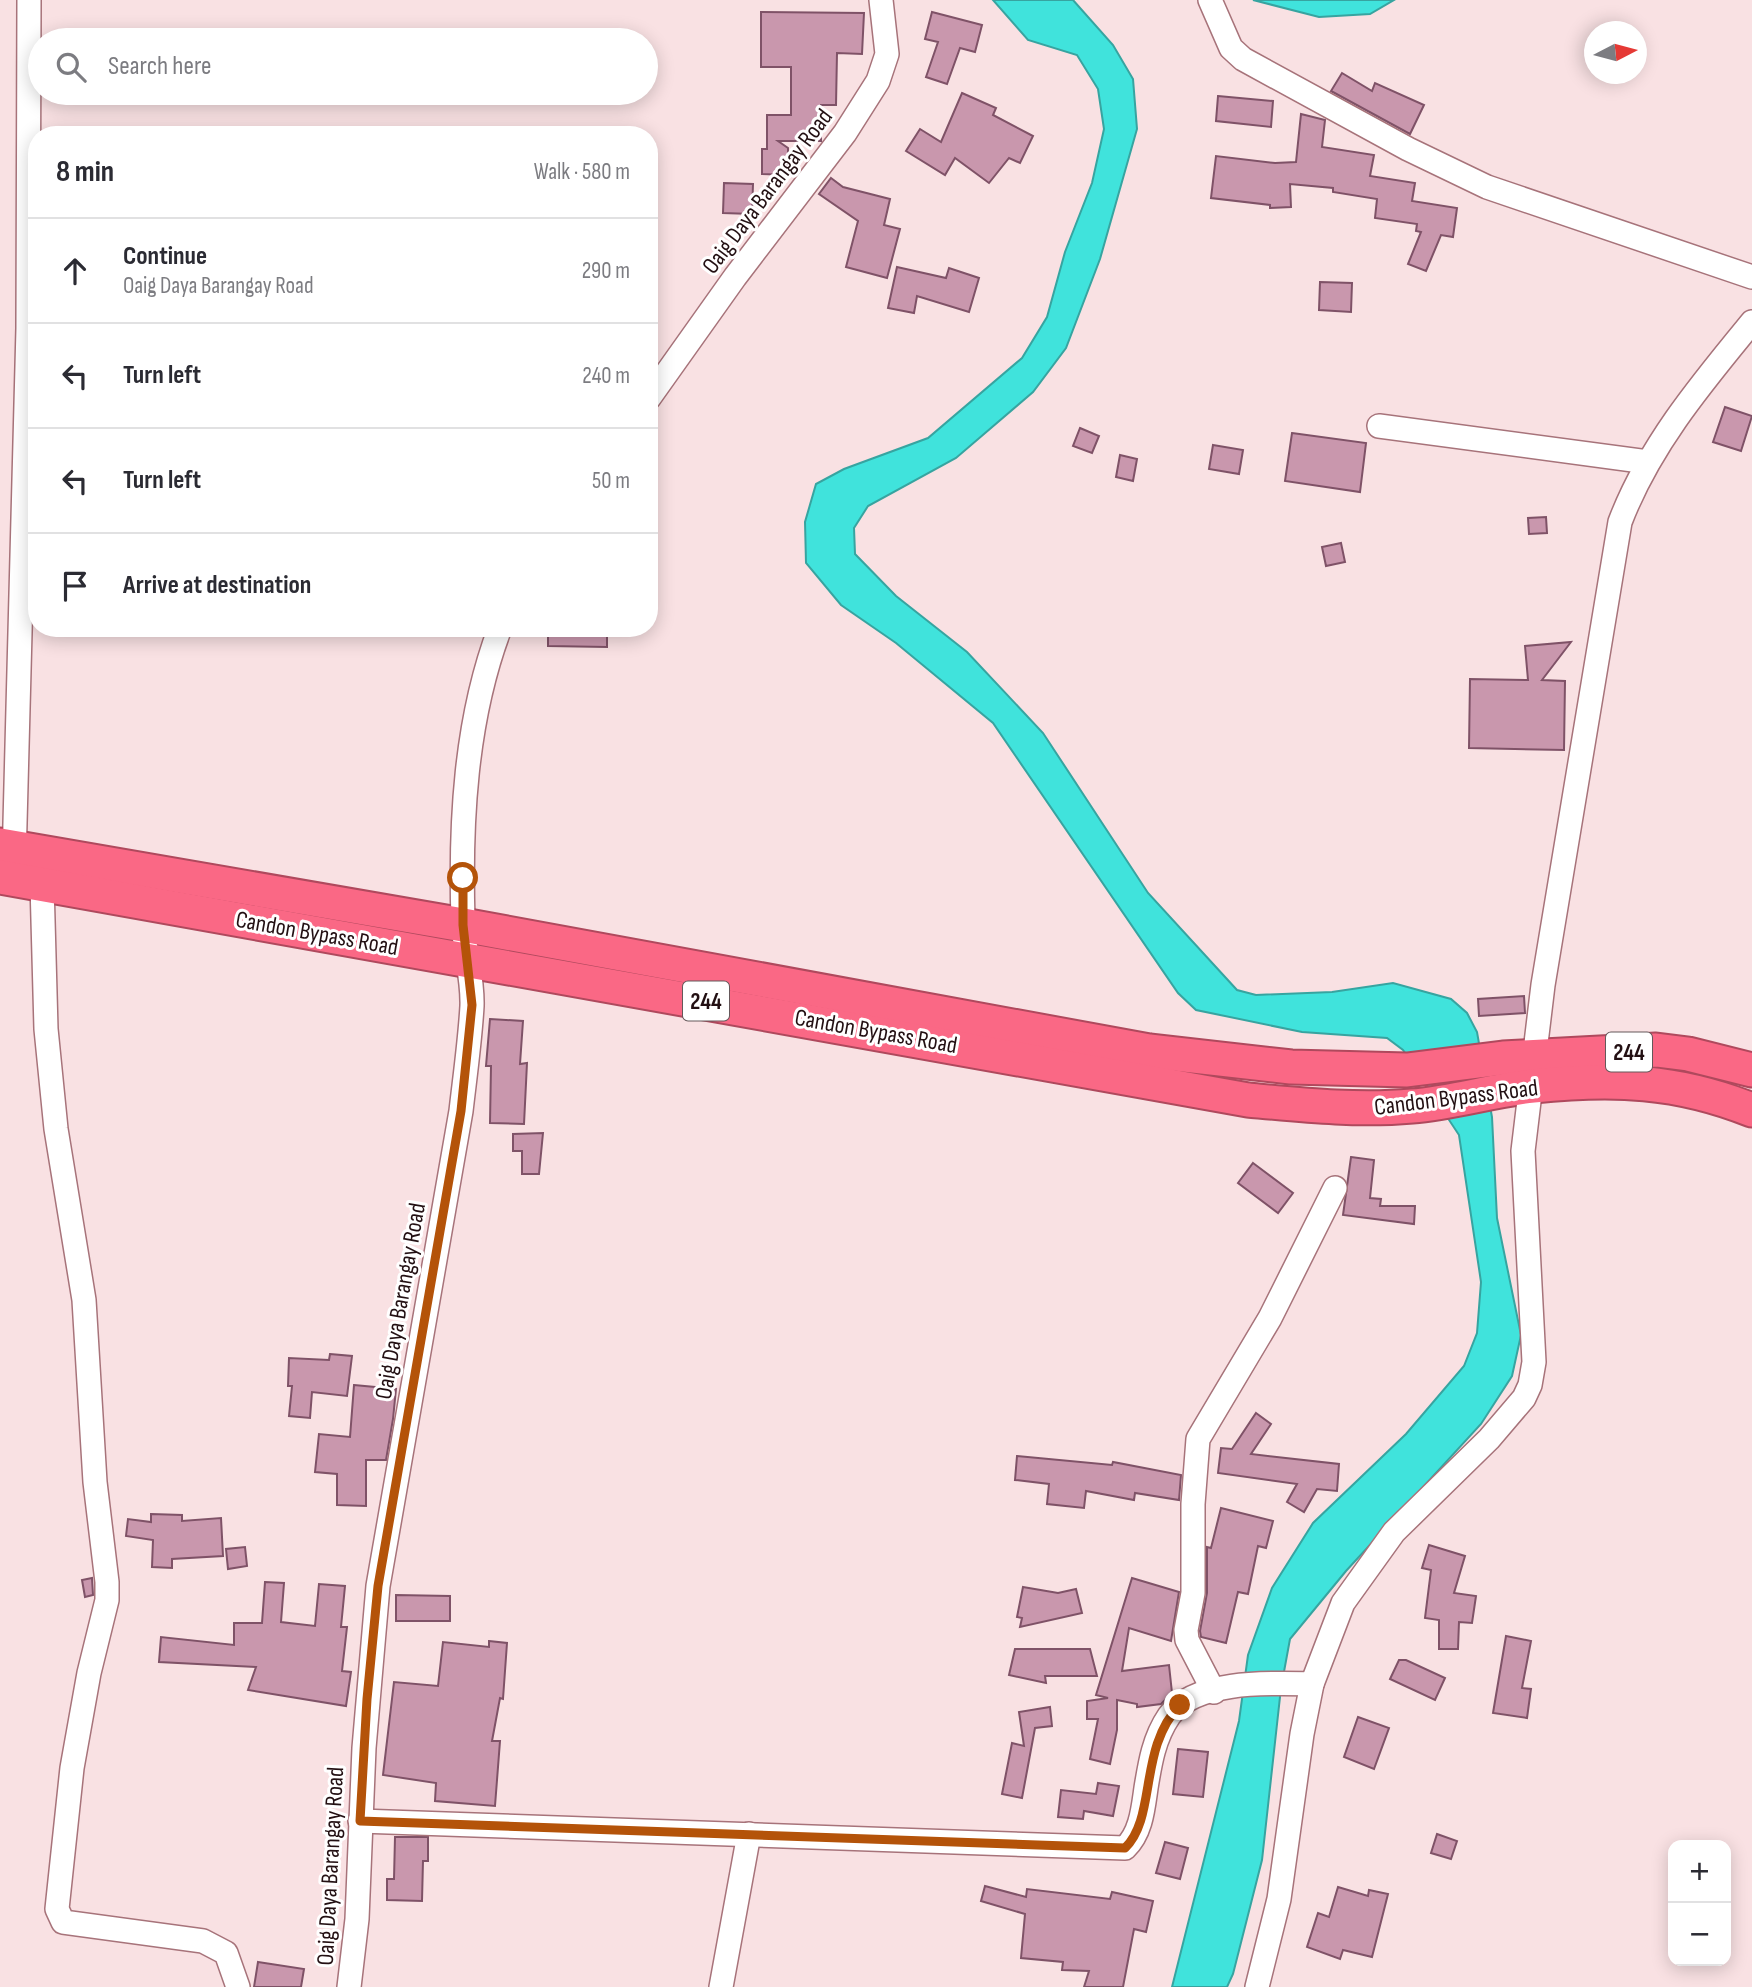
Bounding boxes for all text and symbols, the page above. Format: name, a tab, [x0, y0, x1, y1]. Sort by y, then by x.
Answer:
north arrow	[1584, 21, 1647, 84]
search box	[28, 28, 658, 105]
icon: search	[52, 48, 90, 86]
text: Search here	[108, 51, 211, 82]
street label: Oaig Daya Barangay Road	[696, 103, 839, 279]
text: 8 min	[56, 154, 114, 190]
text: Walk · 580 m	[534, 158, 630, 186]
text: Continue	[123, 241, 207, 272]
icon: ahead	[56, 252, 94, 290]
text: 290 m	[582, 257, 630, 285]
text: Oaig Daya Barangay Road	[123, 272, 314, 300]
icon: left	[56, 357, 94, 395]
text: Turn left	[123, 360, 201, 391]
text: 240 m	[582, 362, 630, 390]
icon: left	[56, 462, 94, 500]
text: Turn left	[123, 465, 201, 496]
text: 50 m	[592, 467, 630, 495]
icon: arrive	[56, 567, 94, 605]
text: Arrive at destination	[123, 570, 311, 601]
route start	[447, 862, 478, 893]
street label: Candon Bypass Road	[233, 905, 400, 962]
road number: 244	[683, 982, 729, 1020]
street label: Candon Bypass Road	[792, 1003, 959, 1060]
road number: 244	[1606, 1032, 1652, 1072]
street label: Candon Bypass Road	[1373, 1073, 1539, 1122]
street label: Oaig Daya Barangay Road	[369, 1201, 432, 1401]
route end	[1164, 1689, 1195, 1720]
street label: Oaig Daya Barangay Road	[311, 1766, 350, 1966]
map controls	[1668, 1840, 1731, 1966]
button: +	[1668, 1840, 1731, 1903]
button: −	[1668, 1903, 1731, 1966]

